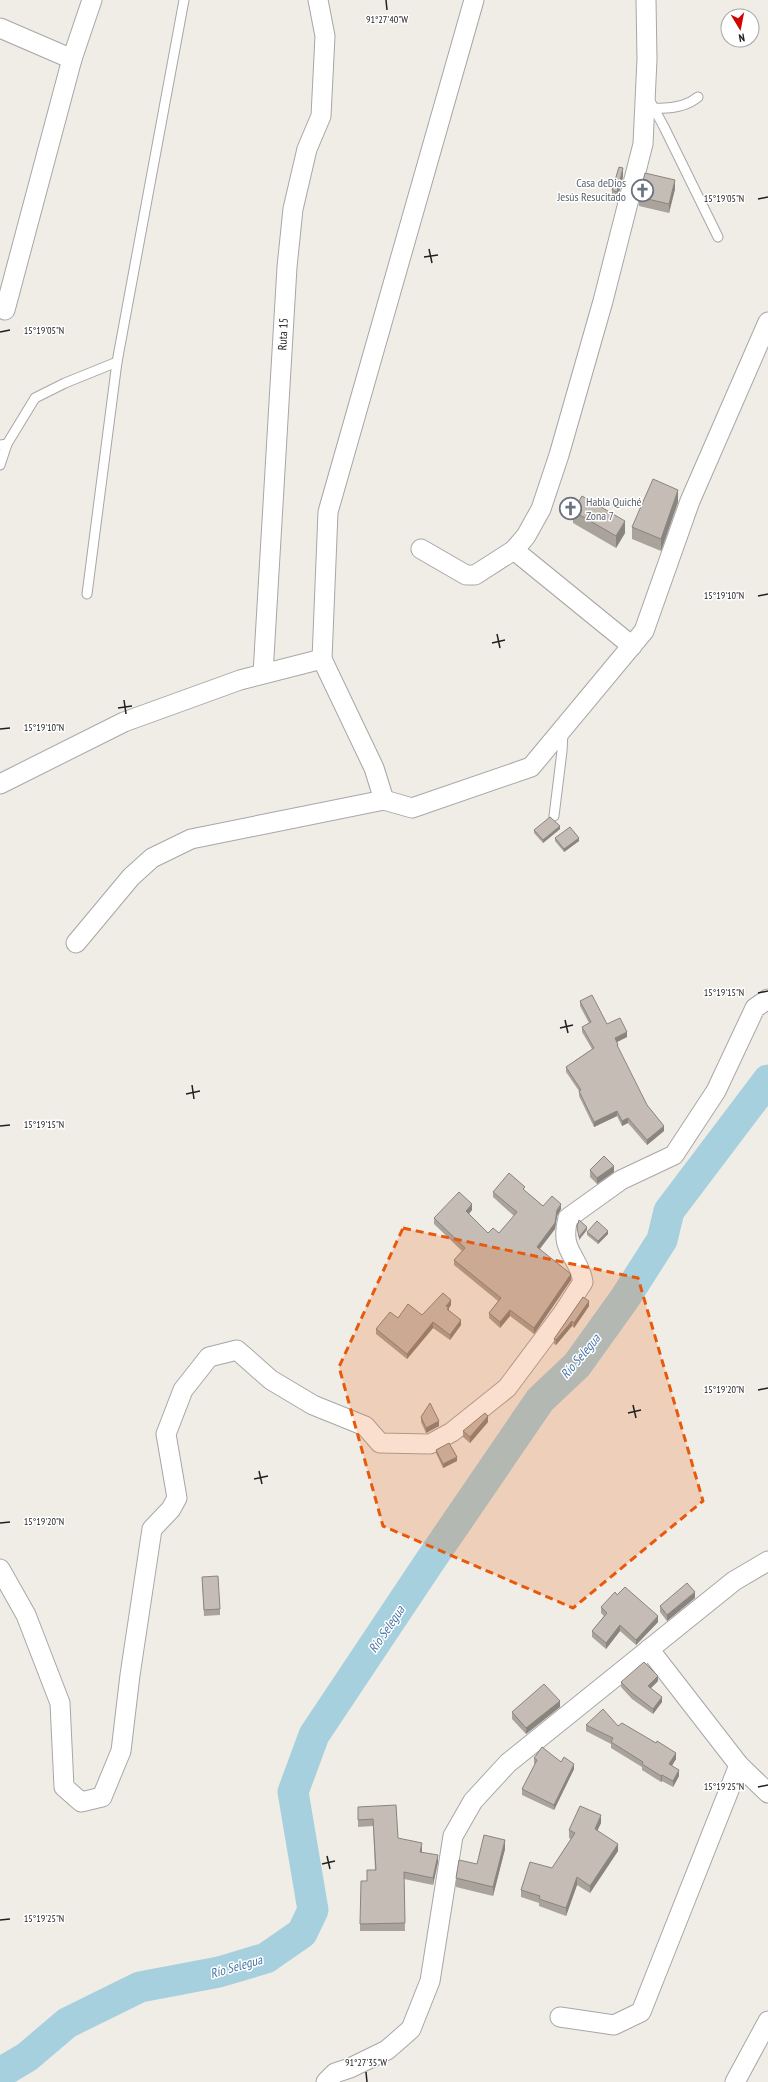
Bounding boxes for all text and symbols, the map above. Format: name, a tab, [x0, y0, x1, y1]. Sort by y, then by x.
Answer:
north arrow	[720, 8, 760, 48]
text: 91°27'40"W	[366, 13, 408, 26]
text: N	[738, 30, 746, 45]
place label: Casa deDios Jesús Resucitado	[556, 175, 626, 204]
church icon: Casa deDios Jesús Resucitado	[629, 177, 655, 203]
text: 15°19'05"N	[704, 192, 744, 205]
street label: Ruta 15	[274, 317, 291, 351]
text: 15°19'05"N	[24, 324, 64, 337]
place label: Habla Quiché Zona 7	[586, 494, 642, 523]
church icon: Habla Quiché Zona 7	[557, 496, 583, 522]
text: 15°19'10"N	[704, 589, 744, 602]
text: 15°19'10"N	[24, 721, 64, 734]
text: 15°19'15"N	[704, 986, 744, 999]
text: 15°19'15"N	[24, 1118, 64, 1131]
water label: Río Selegua	[557, 1330, 604, 1382]
text: 15°19'20"N	[704, 1383, 744, 1396]
text: 15°19'20"N	[24, 1515, 64, 1528]
water label: Río Selegua	[365, 1602, 409, 1656]
text: 15°19'25"N	[704, 1780, 744, 1793]
text: 15°19'25"N	[24, 1912, 64, 1925]
water label: Río Selegua	[208, 1951, 265, 1982]
text: 91°27'35"W	[345, 2056, 387, 2069]

